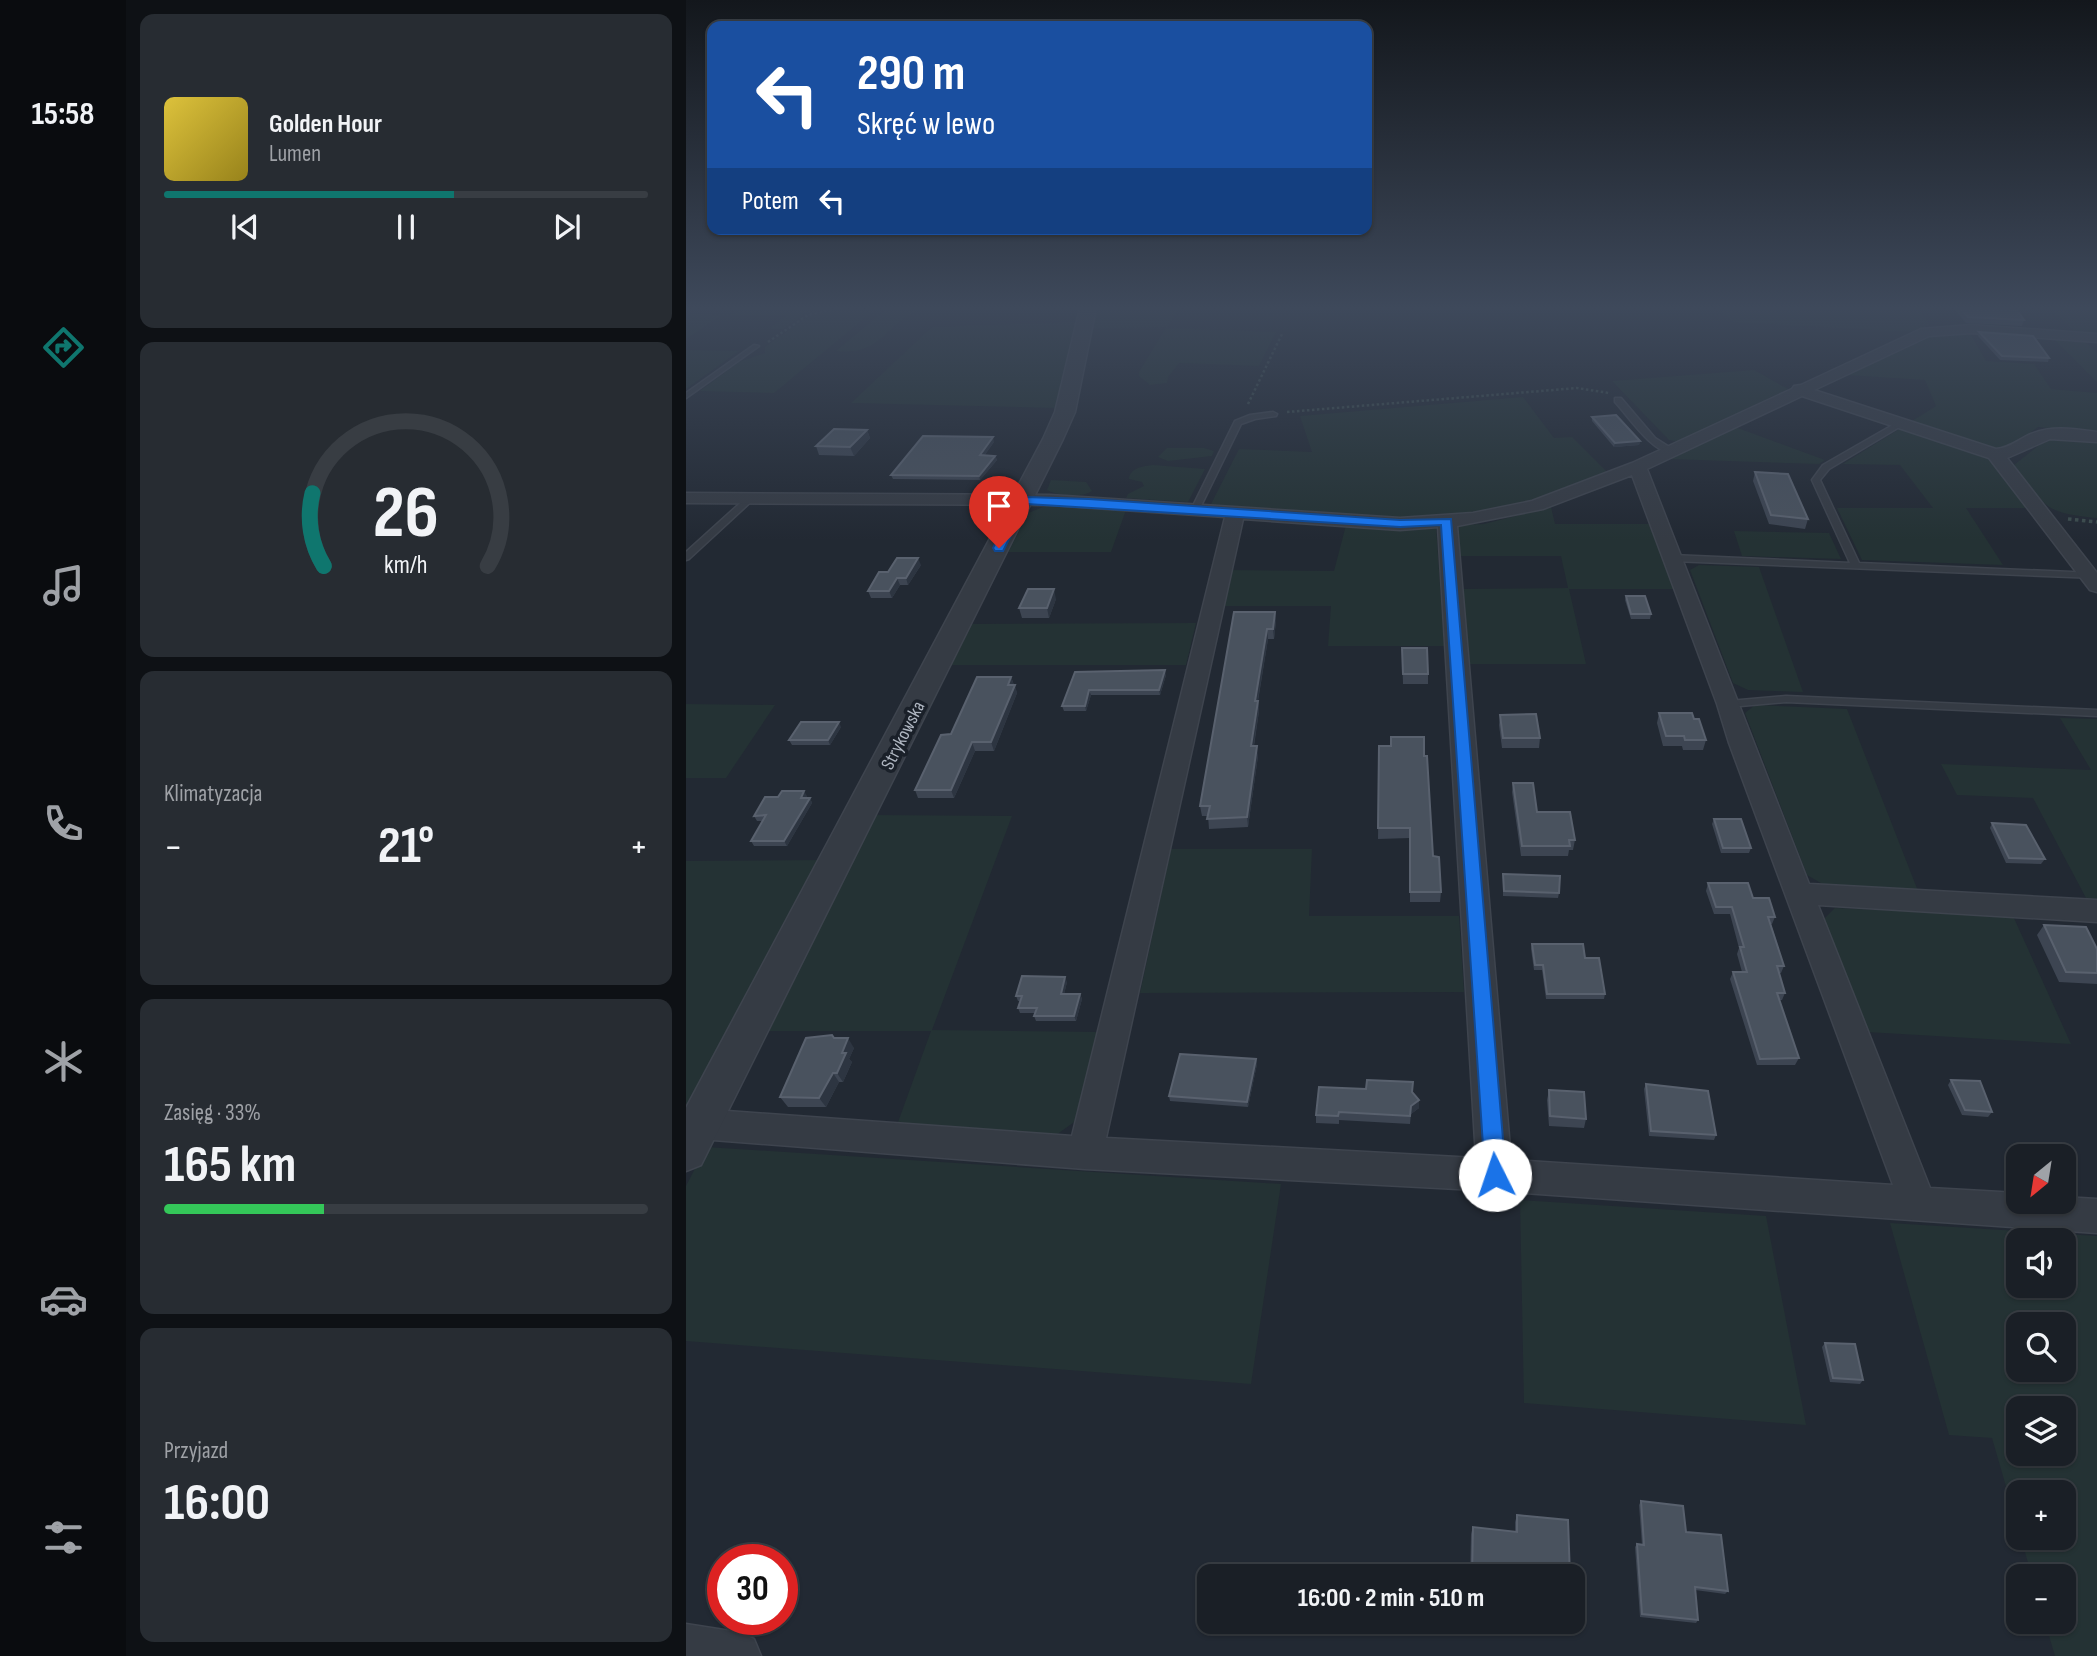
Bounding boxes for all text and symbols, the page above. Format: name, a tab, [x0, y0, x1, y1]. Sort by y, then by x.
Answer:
text: 290 m	[857, 45, 965, 104]
icon: left	[742, 49, 833, 140]
text: 15:58	[32, 95, 94, 134]
text: Skręć w lewo	[857, 105, 995, 144]
text: Golden Hour	[269, 109, 382, 140]
text: Lumen	[269, 140, 321, 168]
icon: left	[813, 182, 851, 220]
text: Potem	[742, 186, 799, 217]
icon: previous	[226, 208, 264, 246]
icon: pause	[387, 208, 425, 246]
icon: next	[548, 208, 586, 246]
icon: directions	[39, 323, 88, 372]
text: 26	[373, 470, 439, 558]
pin	[969, 476, 1029, 548]
icon: arrive	[980, 487, 1018, 525]
text: km/h	[384, 549, 428, 580]
icon: music	[39, 561, 88, 610]
street label: Strykowska	[876, 698, 930, 774]
text: Klimatyzacja	[164, 780, 262, 808]
icon: phone	[39, 799, 88, 848]
text: 21°	[378, 815, 434, 878]
text: −	[164, 825, 183, 870]
text: +	[629, 825, 648, 870]
icon: climate	[39, 1037, 88, 1086]
text: Zasięg · 33%	[164, 1099, 261, 1127]
text: 165 km	[164, 1134, 296, 1197]
position arrow	[1458, 1138, 1532, 1212]
north arrow	[2006, 1144, 2076, 1214]
map controls	[2006, 1144, 2076, 1634]
button: sound	[2006, 1228, 2076, 1298]
icon: car	[39, 1275, 88, 1324]
button: search	[2006, 1312, 2076, 1382]
button: layers	[2006, 1396, 2076, 1466]
text: Przyjazd	[164, 1437, 228, 1465]
text: 16:00	[164, 1472, 270, 1535]
button: +	[2006, 1480, 2076, 1550]
icon: filters	[39, 1513, 88, 1562]
speed limit sign: 30	[707, 1544, 798, 1635]
button: −	[2006, 1564, 2076, 1634]
text: 16:00 · 2 min · 510 m	[1298, 1583, 1484, 1614]

